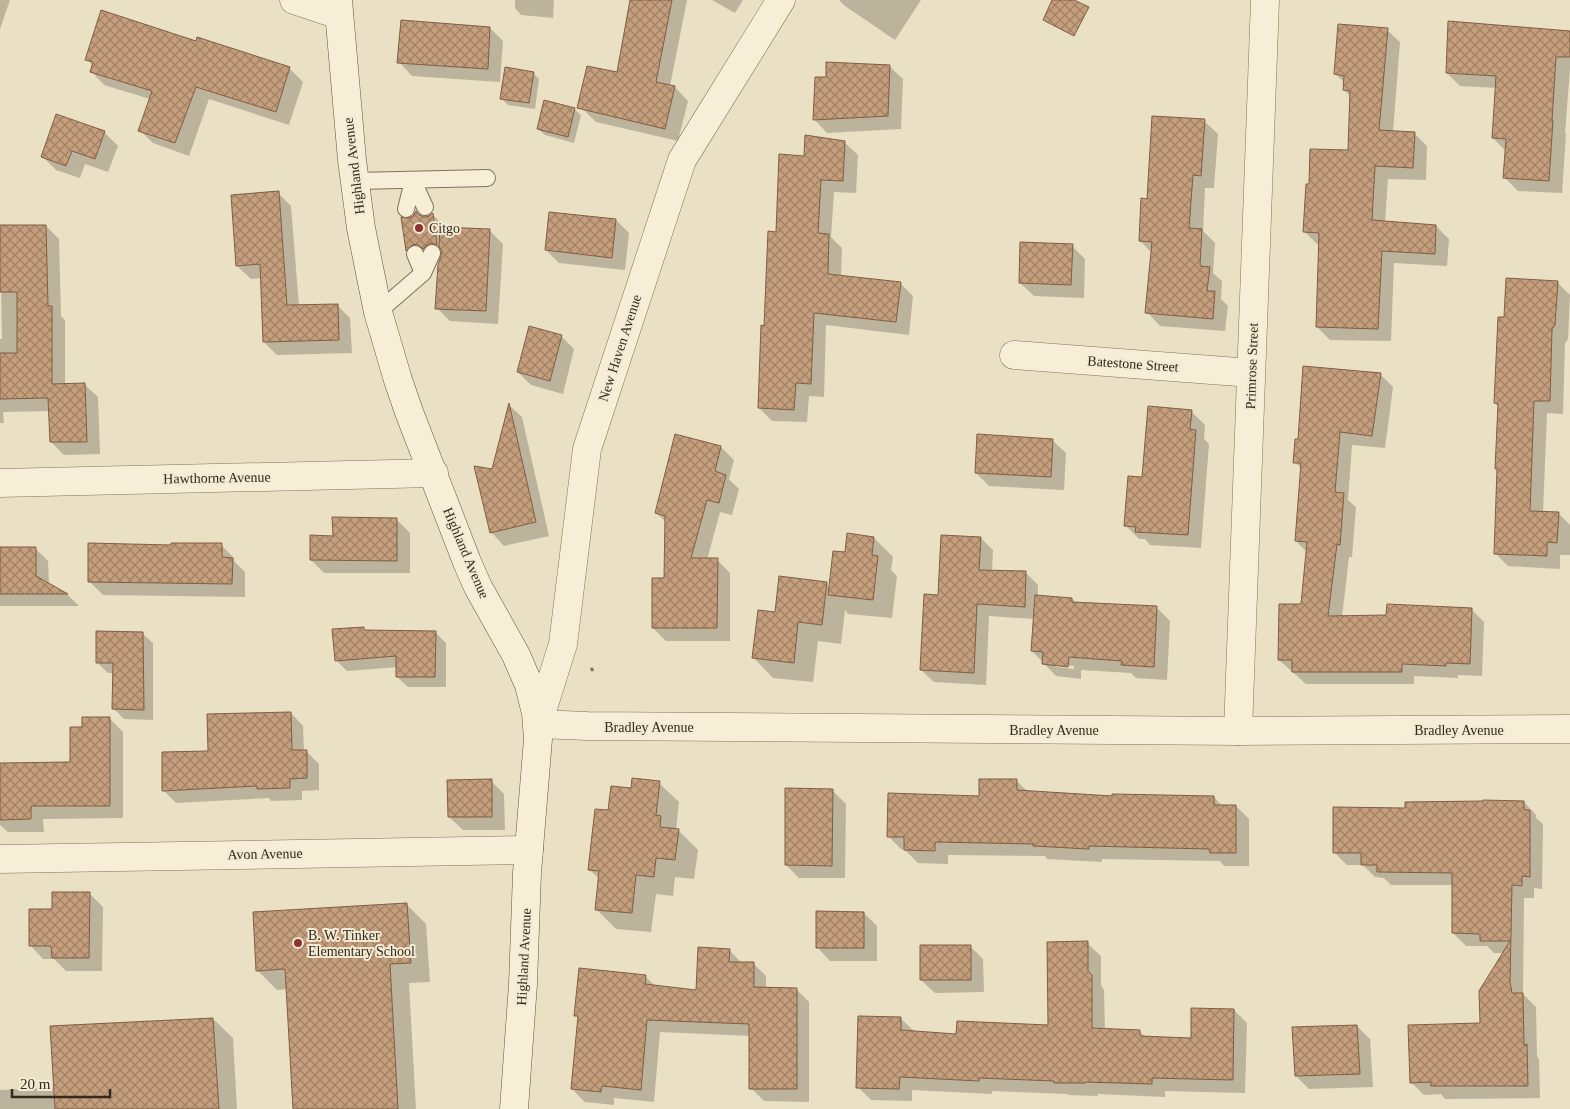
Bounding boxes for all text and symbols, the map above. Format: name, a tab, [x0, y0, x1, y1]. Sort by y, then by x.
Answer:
street label: Highland Avenue	[341, 117, 367, 215]
place label: Citgo	[429, 221, 460, 236]
marker: Citgo	[413, 222, 425, 234]
street label: New Haven Avenue	[596, 293, 644, 403]
street label: Primrose Street	[1243, 322, 1261, 410]
street label: Batestone Street	[1087, 353, 1179, 375]
street label: Hawthorne Avenue	[163, 470, 271, 486]
street label: Highland Avenue	[440, 505, 492, 601]
street label: Bradley Avenue	[604, 720, 694, 735]
street label: Bradley Avenue	[1009, 723, 1099, 738]
street label: Bradley Avenue	[1414, 723, 1504, 738]
street label: Avon Avenue	[227, 846, 303, 862]
street label: Highland Avenue	[514, 908, 534, 1006]
place label: B. W. Tinker Elementary School	[308, 928, 415, 959]
marker: B. W. Tinker Elementary School	[292, 937, 304, 949]
scale bar	[12, 1066, 110, 1098]
text: 20 m	[20, 1076, 51, 1092]

